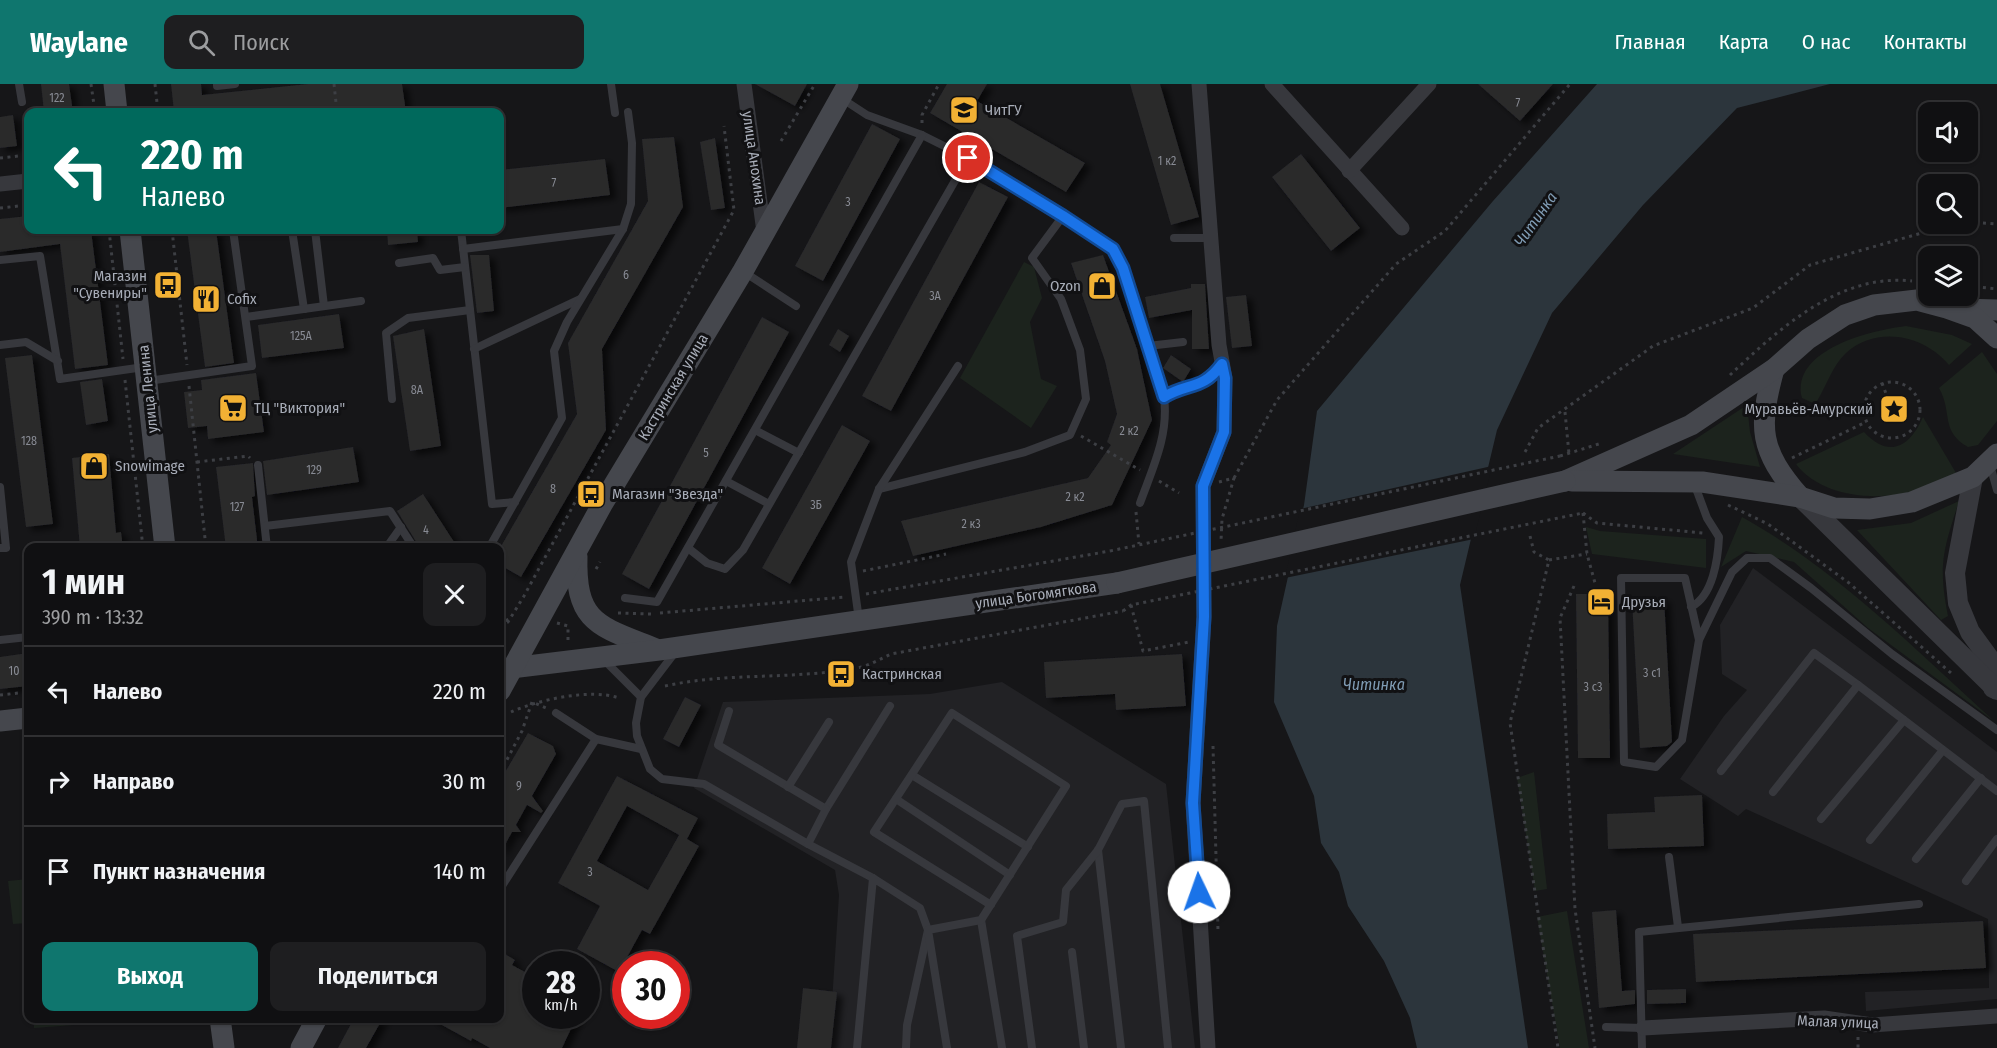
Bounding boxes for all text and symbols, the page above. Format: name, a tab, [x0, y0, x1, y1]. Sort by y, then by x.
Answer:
search box	[164, 15, 584, 69]
text: Waylane	[30, 26, 128, 59]
icon: search	[185, 26, 218, 59]
text: Поиск	[233, 29, 289, 56]
text: Главная	[1615, 29, 1686, 55]
text: Карта	[1719, 29, 1769, 55]
text: О нас	[1802, 29, 1850, 55]
text: Контакты	[1883, 29, 1967, 55]
house number: 122	[49, 91, 65, 105]
school or university icon: ЧитГУ	[948, 94, 980, 126]
house number: 7	[1516, 96, 1521, 110]
place label: ЧитГУ	[985, 101, 1022, 119]
map controls	[1918, 102, 1978, 306]
button: sound	[1918, 102, 1978, 162]
street label: улица Анохина	[738, 110, 770, 206]
text: 220 m	[141, 130, 244, 180]
icon: left	[42, 132, 120, 210]
pin	[942, 132, 993, 183]
icon: arrive	[951, 141, 984, 174]
house number: 1 к2	[1158, 154, 1176, 168]
button: search	[1918, 174, 1978, 234]
house number: 7	[552, 176, 557, 190]
text: Налево	[141, 181, 225, 213]
water label: Читинка	[1510, 188, 1561, 250]
house number: 3	[845, 195, 851, 209]
button: layers	[1918, 246, 1978, 306]
place label: Магазин "Сувениры"	[73, 267, 147, 302]
house number: 6	[623, 268, 629, 282]
bus stop icon: Магазин "Сувениры"	[152, 269, 184, 301]
shop icon: Ozon	[1086, 270, 1118, 302]
place label: Ozon	[1050, 277, 1081, 295]
restaurant icon: Cofix	[190, 283, 222, 315]
house number: 3А	[929, 289, 942, 303]
place label: Cofix	[227, 290, 257, 308]
house number: 125А	[290, 329, 313, 343]
street label: Кастринская улица	[634, 331, 712, 443]
street label: улица Ленина	[134, 344, 162, 434]
house number: 8А	[411, 383, 424, 397]
supermarket icon: ТЦ "Виктория"	[217, 392, 249, 424]
place icon: Муравьёв-Амурский	[1878, 393, 1910, 425]
place label: ТЦ "Виктория"	[254, 399, 345, 417]
place label: Муравьёв-Амурский	[1745, 400, 1873, 418]
house number: 2 к2	[1119, 424, 1139, 438]
house number: 128	[21, 434, 37, 448]
house number: 5	[703, 446, 709, 460]
shop icon: Snowimage	[78, 450, 110, 482]
place label: Snowimage	[115, 457, 185, 475]
house number: 129	[306, 463, 322, 477]
bus stop icon: Магазин "Звезда"	[575, 478, 607, 510]
house number: 8	[550, 482, 556, 496]
place label: Магазин "Звезда"	[612, 485, 723, 503]
house number: 2 к2	[1065, 490, 1085, 504]
house number: 3Б	[810, 498, 822, 512]
house number: 127	[230, 500, 245, 514]
house number: 2 к3	[961, 517, 981, 531]
house number: 4	[423, 523, 429, 537]
text: 1 мин	[42, 560, 125, 604]
button: close	[423, 563, 486, 626]
street label: улица Богомягкова	[974, 578, 1098, 612]
hotel icon: Друзья	[1585, 586, 1617, 618]
place label: Друзья	[1621, 593, 1666, 611]
text: 390 m · 13:32	[42, 605, 144, 629]
bus stop icon: Кастринская	[825, 658, 857, 690]
house number: 10	[9, 664, 19, 678]
place label: Кастринская	[862, 665, 942, 683]
house number: 3 с1	[1643, 666, 1661, 680]
icon: left	[42, 675, 75, 708]
water label: Читинка	[1343, 675, 1405, 694]
text: Налево	[93, 678, 162, 705]
text: 220 m	[433, 678, 486, 705]
house number: 3 с3	[1584, 680, 1602, 694]
icon: right	[42, 765, 75, 798]
text: Направо	[93, 768, 174, 795]
text: 30 m	[443, 768, 486, 795]
house number: 9	[516, 779, 522, 793]
icon: arrive	[42, 855, 75, 888]
text: Пункт назначения	[93, 858, 265, 885]
text: 140 m	[433, 858, 486, 885]
position arrow	[1167, 860, 1231, 924]
house number: 3	[587, 865, 593, 879]
button: Выход	[42, 942, 258, 1011]
button: Поделиться	[270, 942, 486, 1011]
speed limit sign: 30	[612, 951, 690, 1029]
text: 28	[546, 965, 576, 1001]
text: km/h	[544, 996, 578, 1014]
street label: Малая улица	[1797, 1012, 1879, 1032]

